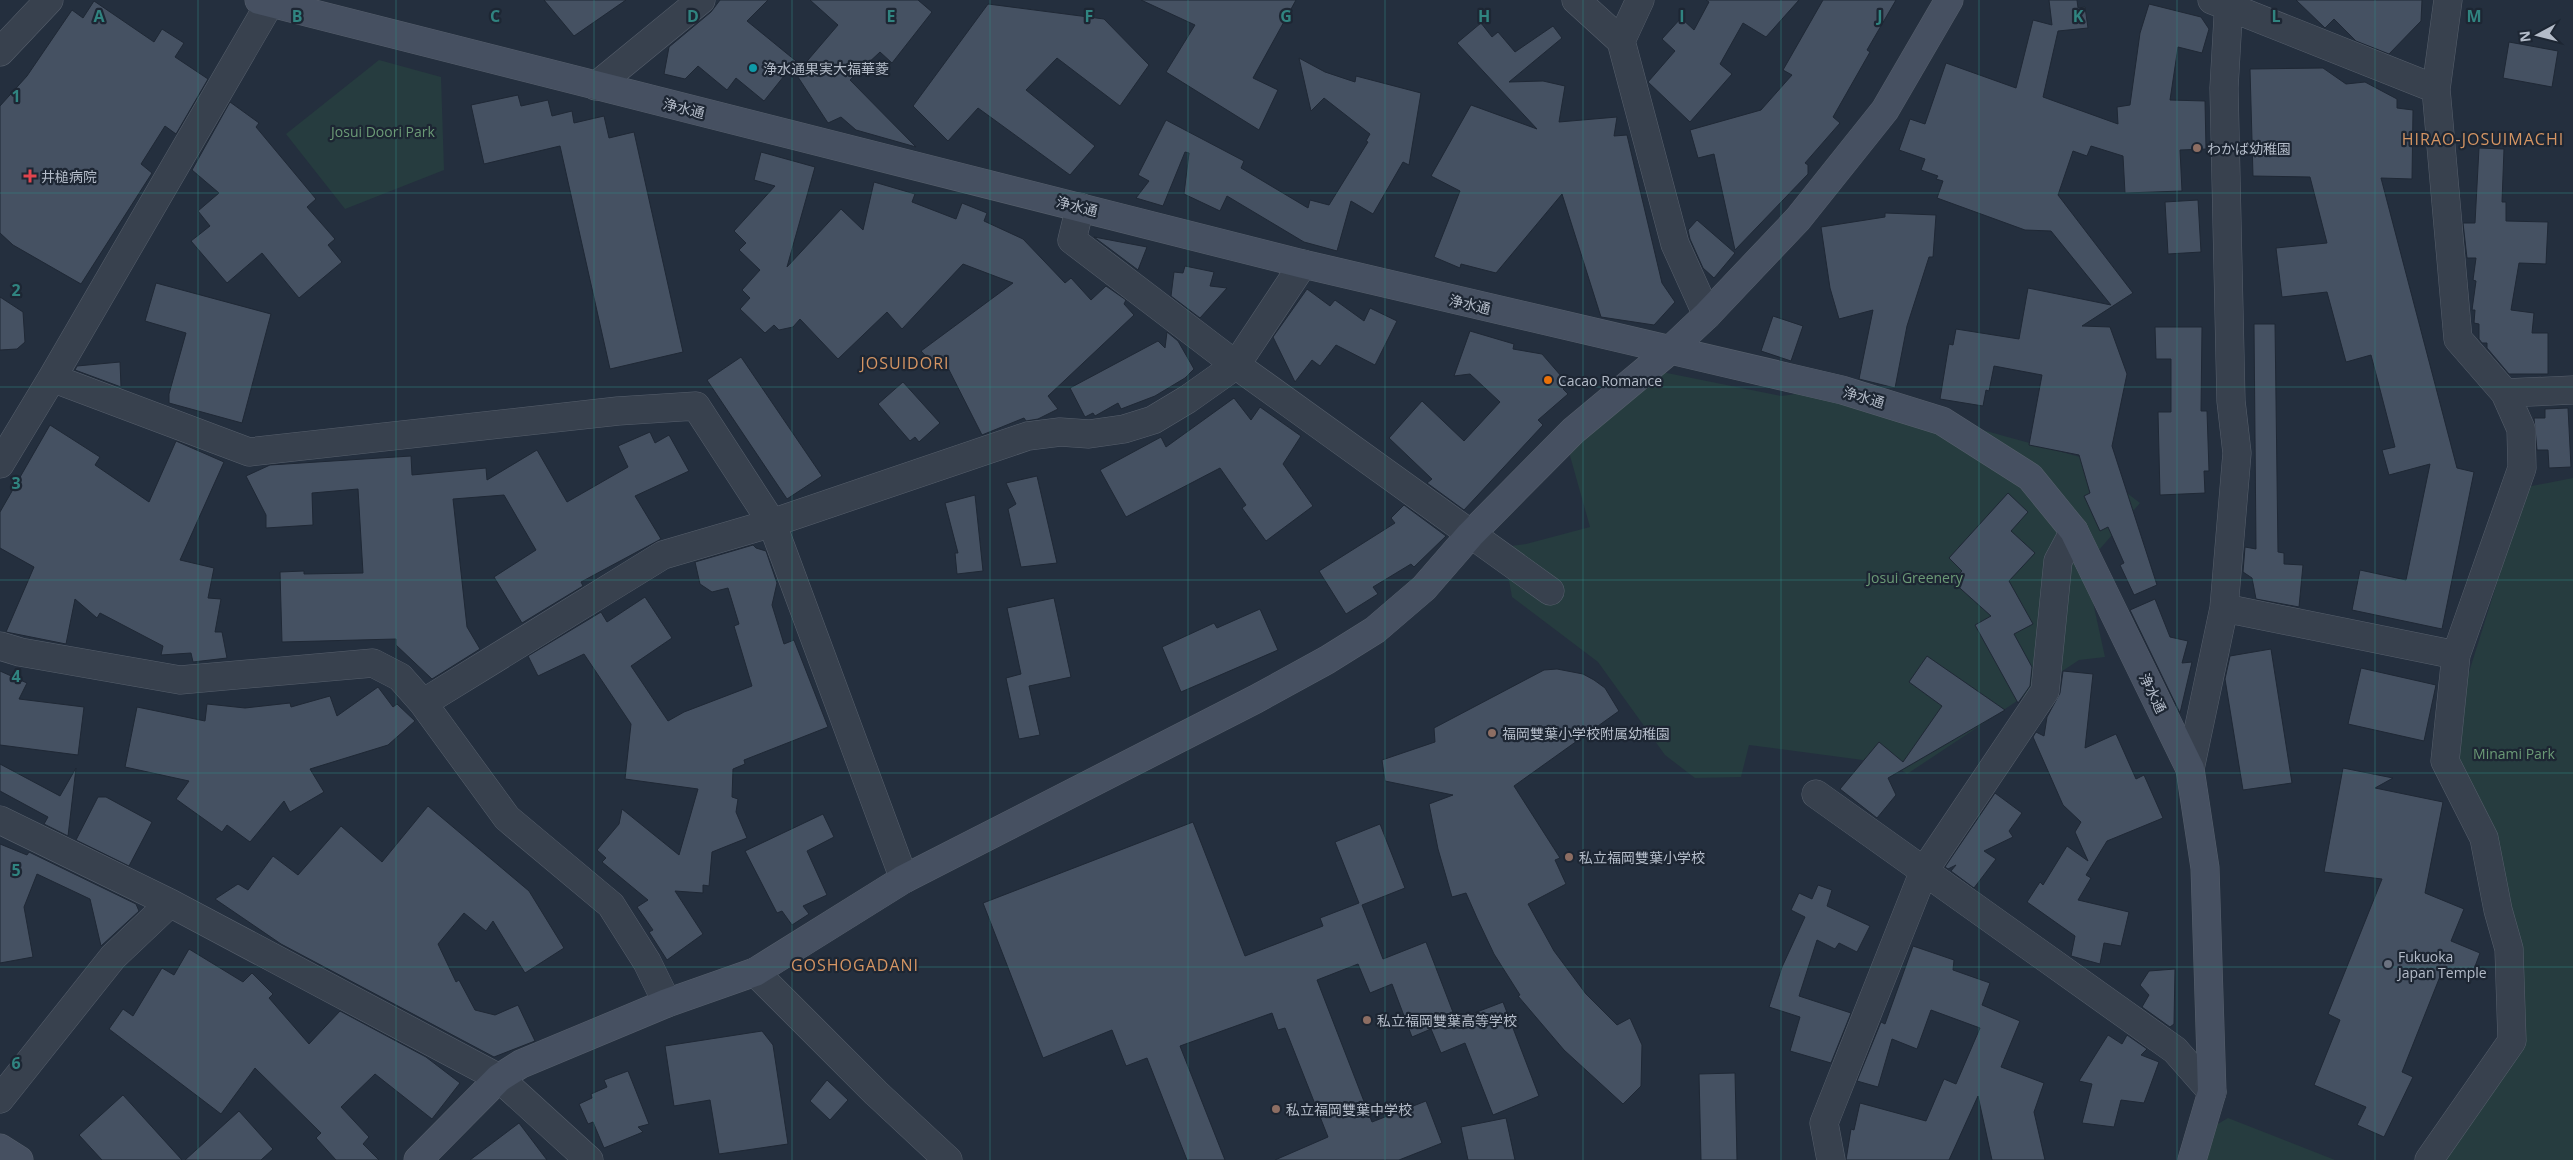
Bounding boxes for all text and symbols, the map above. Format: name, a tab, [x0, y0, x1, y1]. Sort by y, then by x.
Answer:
text: A	[93, 5, 105, 27]
text: B	[292, 5, 302, 27]
text: C	[490, 5, 500, 27]
text: D	[687, 5, 699, 27]
text: E	[887, 5, 896, 27]
text: F	[1085, 5, 1093, 27]
text: G	[1280, 5, 1292, 27]
text: H	[1478, 5, 1490, 27]
text: I	[1679, 5, 1685, 27]
text: J	[1875, 5, 1883, 27]
text: K	[2073, 5, 2084, 27]
text: L	[2271, 5, 2281, 27]
text: M	[2466, 5, 2482, 27]
north arrow	[2513, 10, 2563, 60]
text: N	[2514, 30, 2535, 43]
place label: 浄水通果実大福華菱	[763, 59, 889, 78]
marker: 浄水通果実大福華菱	[747, 62, 759, 74]
text: 1	[11, 85, 21, 107]
street label: 浄水通	[661, 94, 707, 122]
park label: Josui Doori Park	[329, 122, 436, 141]
district label: HIRAO-JOSUIMACHI	[2402, 128, 2564, 150]
place label: わかば幼稚園	[2207, 139, 2291, 158]
marker: わかば幼稚園	[2191, 142, 2203, 154]
place label: 井槌病院	[41, 167, 97, 186]
marker: 井槌病院	[23, 169, 37, 183]
street label: 浄水通	[1054, 192, 1100, 220]
text: 2	[11, 279, 21, 301]
street label: 浄水通	[1447, 290, 1493, 318]
district label: JOSUIDORI	[858, 352, 950, 374]
place label: Cacao Romance	[1558, 371, 1662, 390]
marker: Cacao Romance	[1542, 374, 1554, 386]
street label: 浄水通	[1841, 382, 1887, 412]
text: 3	[11, 472, 21, 494]
park label: Josui Greenery	[1865, 568, 1964, 587]
text: 4	[11, 665, 21, 687]
street label: 浄水通	[2135, 670, 2171, 716]
place label: 福岡雙葉小学校附属幼稚園	[1502, 724, 1670, 743]
marker: 福岡雙葉小学校附属幼稚園	[1486, 727, 1498, 739]
park label: Minami Park	[2473, 744, 2556, 763]
place label: 私立福岡雙葉小学校	[1579, 848, 1705, 867]
marker: 私立福岡雙葉小学校	[1563, 851, 1575, 863]
text: 5	[11, 859, 21, 881]
place label: Fukuoka Japan Temple	[2396, 947, 2487, 982]
district label: GOSHOGADANI	[791, 954, 919, 976]
marker: Fukuoka Japan Temple	[2382, 958, 2394, 970]
place label: 私立福岡雙葉高等学校	[1377, 1011, 1517, 1030]
marker: 私立福岡雙葉高等学校	[1361, 1014, 1373, 1026]
text: 6	[11, 1052, 21, 1074]
place label: 私立福岡雙葉中学校	[1286, 1100, 1412, 1119]
marker: 私立福岡雙葉中学校	[1270, 1103, 1282, 1115]

